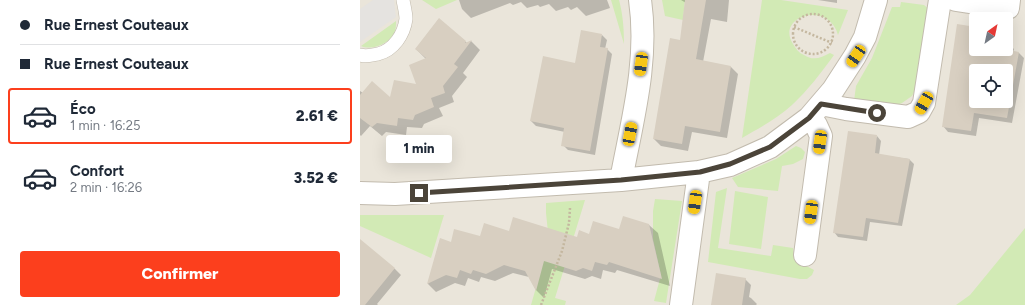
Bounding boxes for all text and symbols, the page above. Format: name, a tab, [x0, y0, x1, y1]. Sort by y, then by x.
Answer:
north arrow	[969, 12, 1013, 56]
map controls	[969, 12, 1013, 108]
text: Rue Ernest Couteaux	[44, 16, 189, 34]
car	[844, 43, 868, 69]
car	[633, 51, 649, 77]
text: Rue Ernest Couteaux	[44, 55, 189, 73]
button: locate	[969, 64, 1013, 108]
car	[913, 90, 935, 116]
icon: car	[22, 98, 58, 134]
text: Éco	[70, 100, 96, 118]
route start	[868, 104, 886, 122]
text: 2.61 €	[296, 107, 338, 125]
text: 1 min · 16:25	[70, 118, 140, 133]
car	[622, 121, 638, 147]
car	[812, 129, 828, 155]
callout: 1 min	[386, 135, 452, 163]
text: 1 min	[403, 141, 435, 156]
icon: car	[22, 160, 58, 196]
text: Confort	[70, 162, 124, 180]
text: 3.52 €	[294, 169, 338, 187]
text: 2 min · 16:26	[70, 180, 142, 195]
route end	[410, 184, 428, 202]
car	[687, 189, 703, 215]
car	[803, 199, 819, 225]
button: Confirmer	[20, 251, 340, 297]

